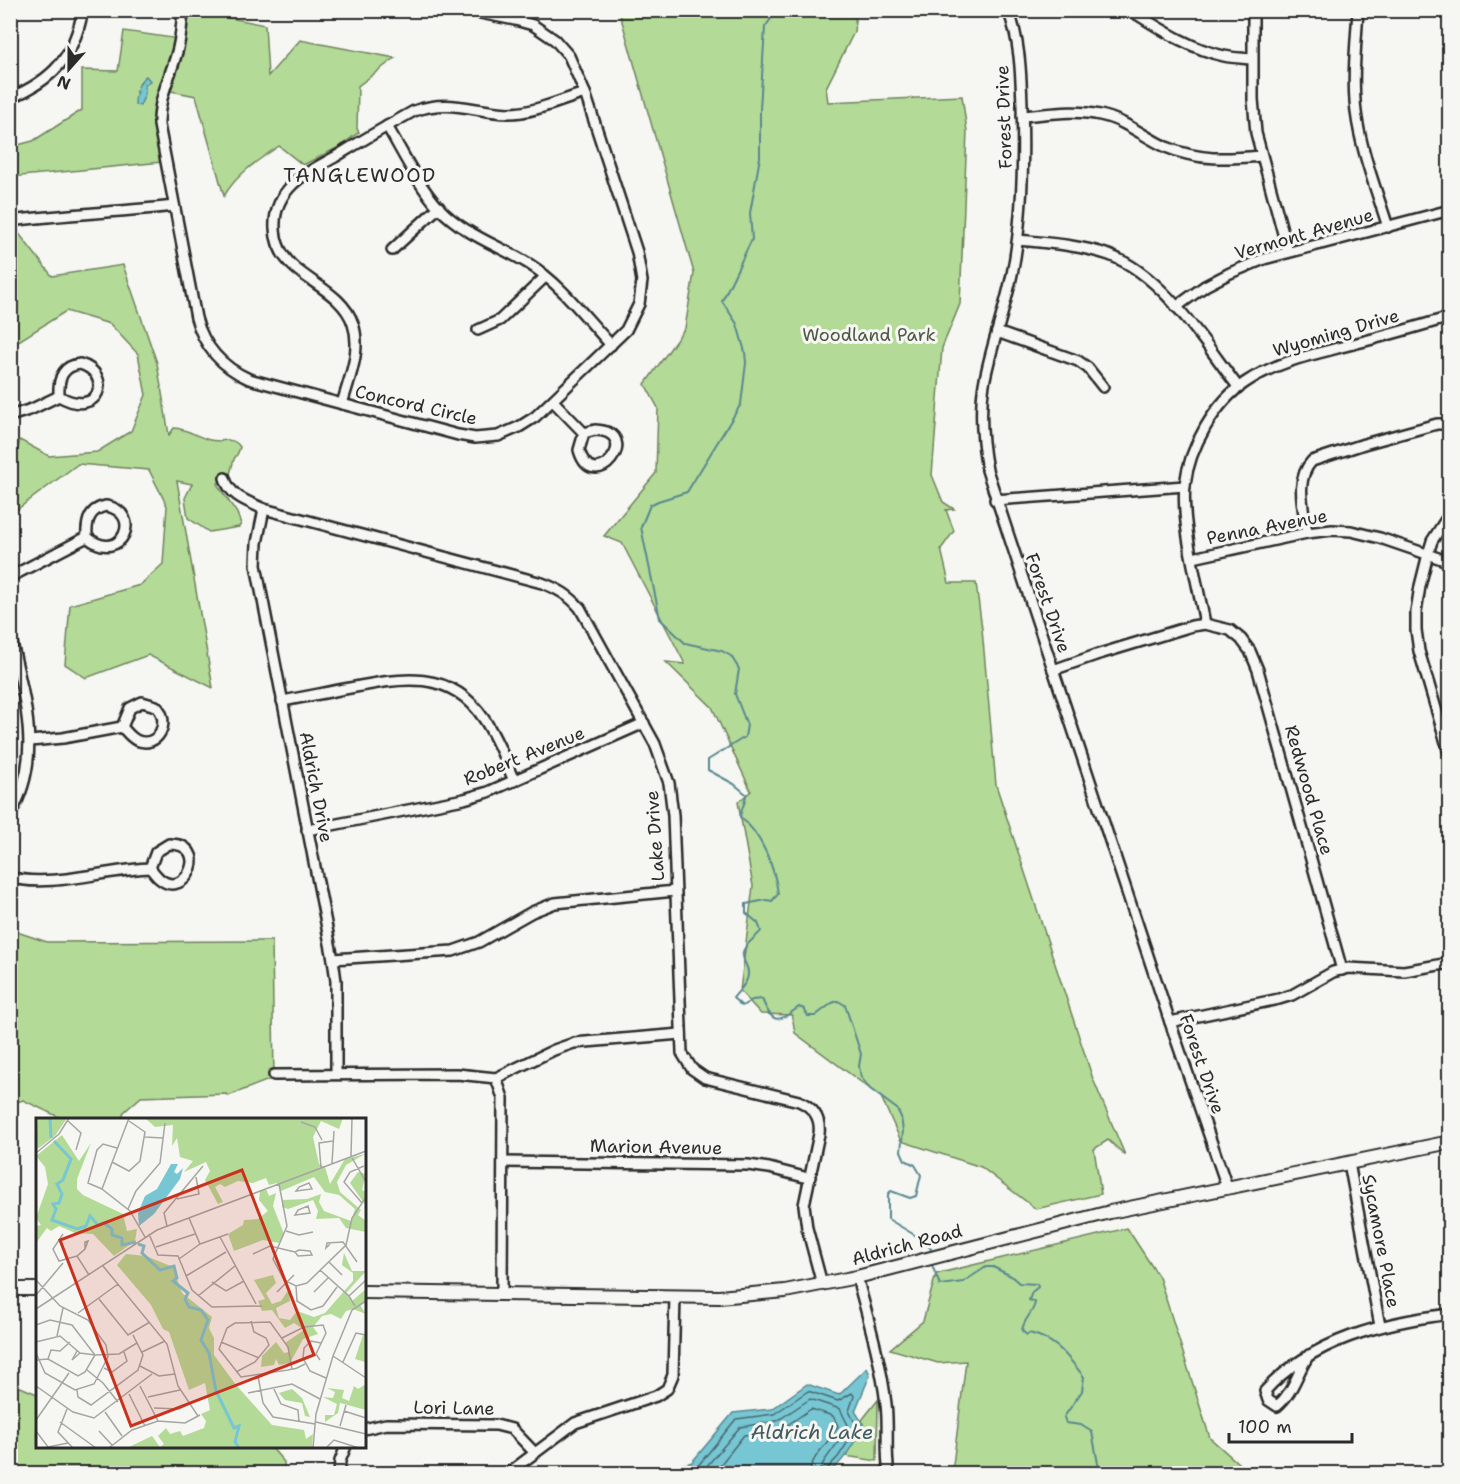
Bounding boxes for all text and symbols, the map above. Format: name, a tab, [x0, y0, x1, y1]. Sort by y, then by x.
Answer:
north arrow	[39, 39, 99, 99]
street label: Forest Drive	[990, 64, 1018, 170]
text: N	[54, 70, 73, 95]
district label: TANGLEWOOD	[283, 162, 437, 188]
street label: Vermont Avenue	[1232, 203, 1376, 265]
street label: Wyoming Drive	[1270, 304, 1402, 362]
park label: Woodland Park	[802, 323, 936, 347]
street label: Concord Circle	[353, 379, 479, 431]
street label: Penna Avenue	[1205, 504, 1329, 550]
street label: Forest Drive	[1020, 550, 1076, 656]
street label: Robert Avenue	[460, 721, 588, 791]
street label: Redwood Place	[1279, 722, 1339, 858]
street label: Aldrich Drive	[293, 730, 339, 844]
street label: Lake Drive	[640, 790, 670, 882]
street label: Forest Drive	[1174, 1011, 1230, 1117]
inset map	[36, 1118, 366, 1448]
street label: Marion Avenue	[590, 1134, 722, 1160]
street label: Sycamore Place	[1356, 1172, 1406, 1310]
street label: Aldrich Road	[849, 1219, 965, 1271]
street label: Lori Lane	[413, 1395, 495, 1421]
scale bar	[1229, 1406, 1352, 1444]
text: 100 m	[1238, 1415, 1292, 1439]
water label: Aldrich Lake	[751, 1419, 873, 1445]

